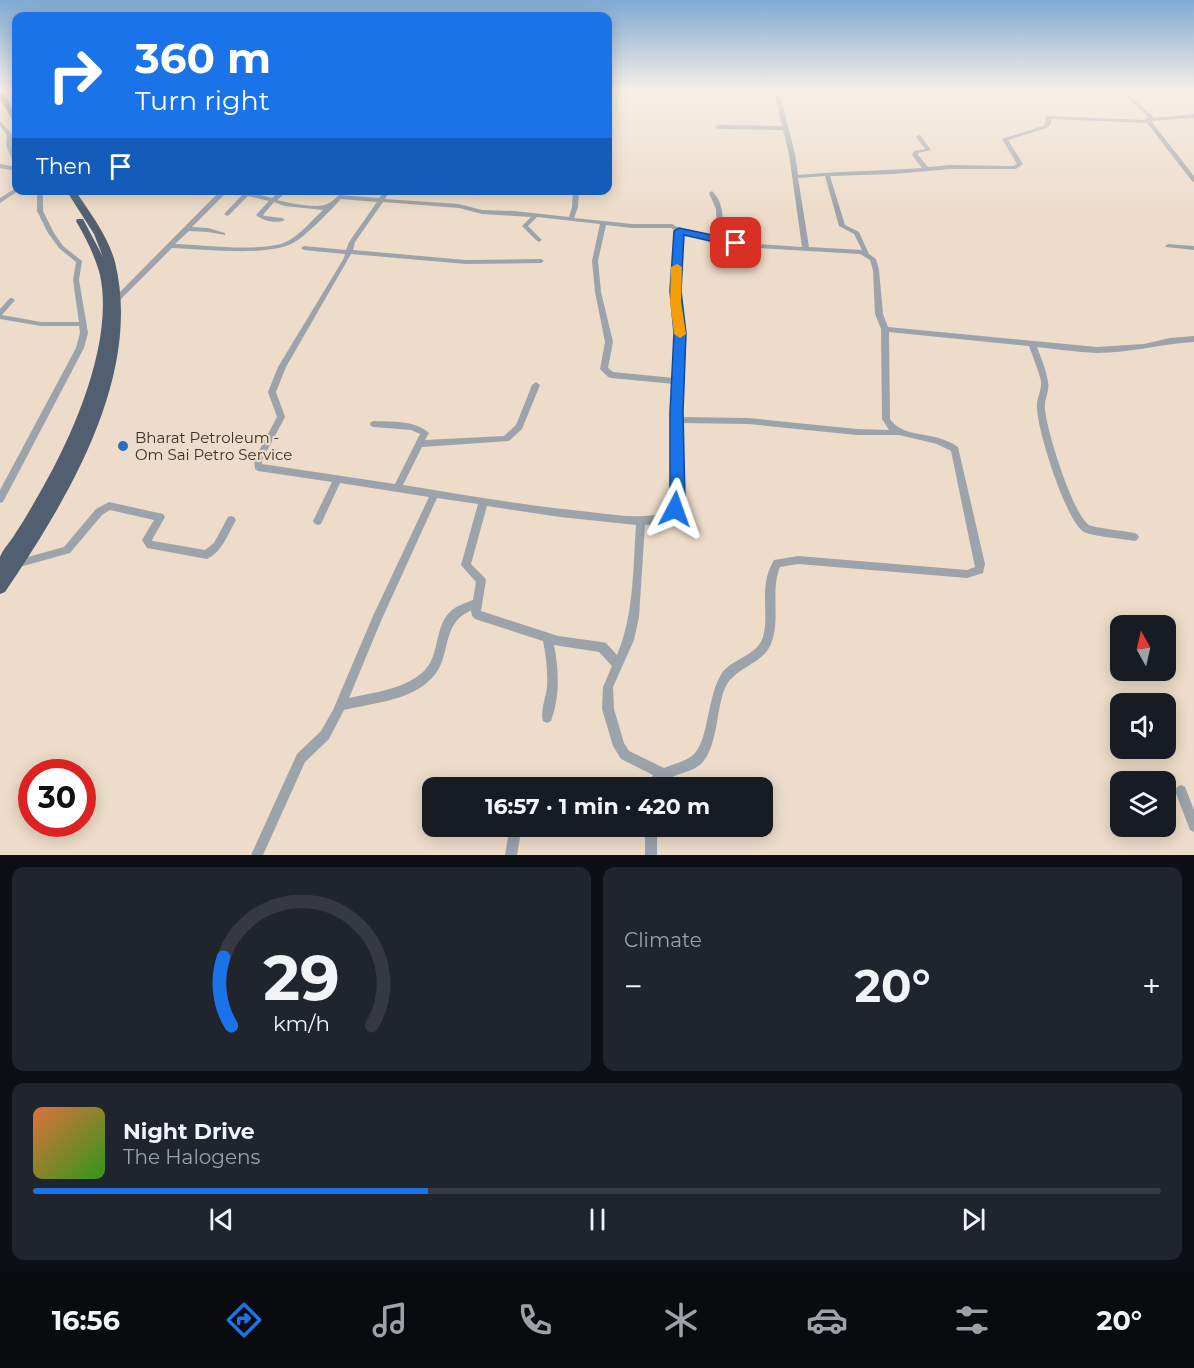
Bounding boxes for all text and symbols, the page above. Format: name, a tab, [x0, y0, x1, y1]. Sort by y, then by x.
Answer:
text: 360 m	[135, 32, 271, 84]
icon: right	[36, 36, 114, 114]
text: Turn right	[135, 84, 270, 117]
icon: arrive	[104, 150, 137, 183]
text: Then	[36, 153, 92, 180]
pin	[710, 217, 761, 268]
icon: arrive	[719, 226, 752, 259]
place label: Bharat Petroleum - Om Sai Petro Service	[135, 428, 292, 464]
marker: Bharat Petroleum - Om Sai Petro Service	[116, 439, 130, 453]
position arrow	[643, 477, 707, 541]
north arrow	[1110, 615, 1176, 681]
map controls	[1110, 615, 1176, 837]
button: sound	[1110, 693, 1176, 759]
speed limit sign: 30	[18, 759, 96, 837]
button: layers	[1110, 771, 1176, 837]
text: 16:57 · 1 min · 420 m	[485, 793, 710, 820]
text: Climate	[624, 928, 702, 952]
text: 29	[263, 940, 340, 1016]
text: 20°	[855, 958, 930, 1013]
text: −	[624, 966, 643, 1006]
text: +	[1142, 966, 1161, 1006]
text: km/h	[273, 1010, 330, 1036]
text: Night Drive	[123, 1118, 255, 1145]
text: The Halogens	[123, 1145, 260, 1169]
icon: previous	[205, 1203, 238, 1236]
icon: pause	[581, 1203, 614, 1236]
icon: next	[957, 1203, 990, 1236]
icon: directions	[223, 1299, 265, 1341]
icon: music	[369, 1299, 411, 1341]
icon: phone	[514, 1299, 556, 1341]
icon: climate	[660, 1299, 702, 1341]
icon: car	[806, 1299, 848, 1341]
icon: filters	[951, 1299, 993, 1341]
text: 16:56	[52, 1304, 120, 1337]
text: 20°	[1097, 1304, 1142, 1337]

